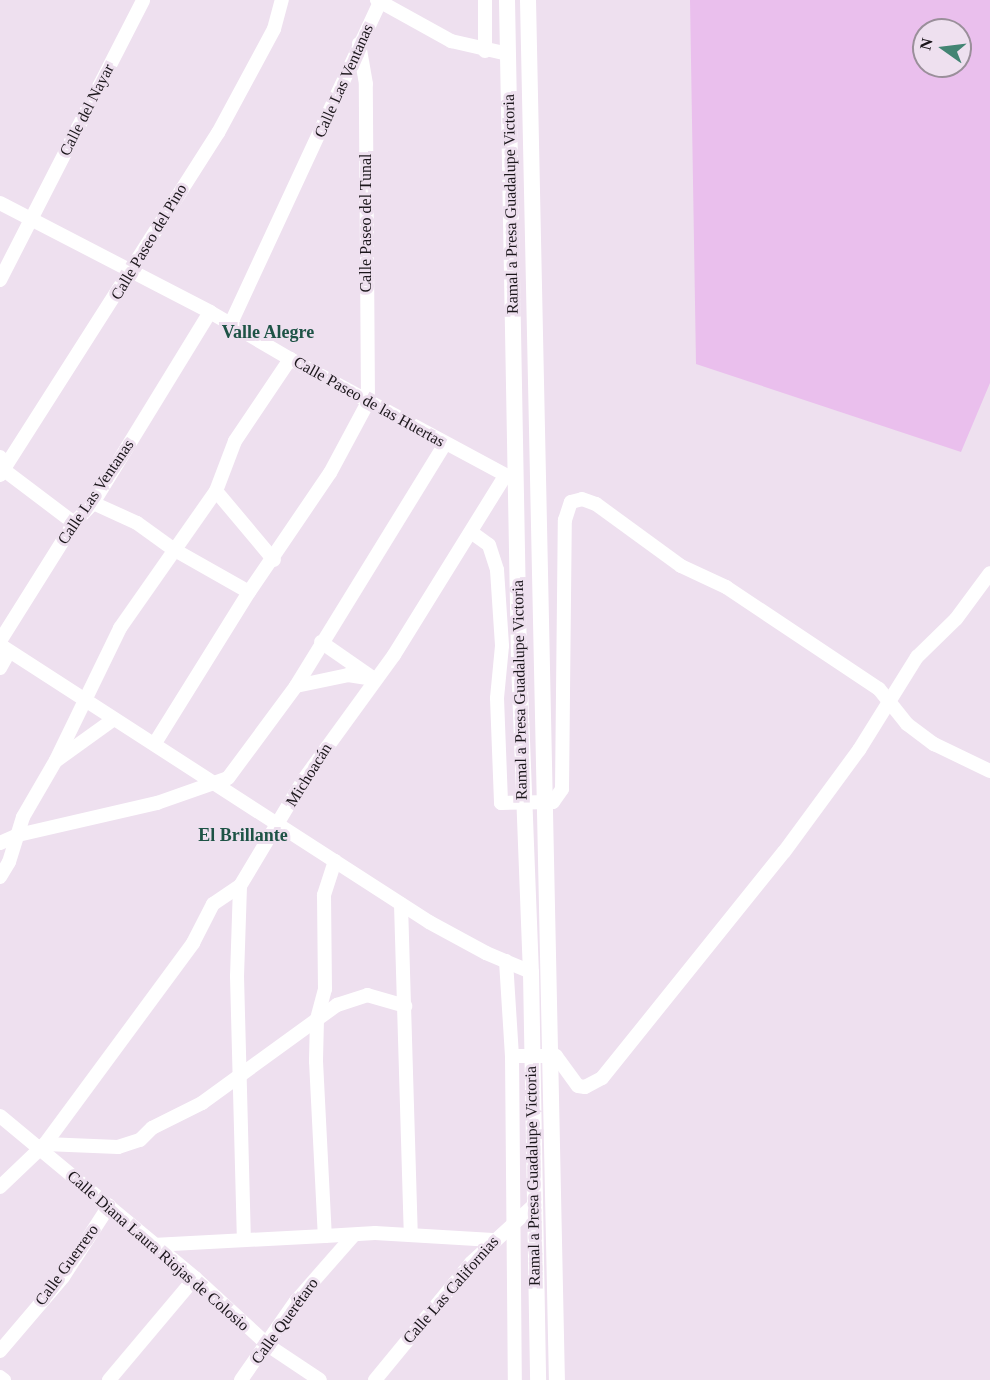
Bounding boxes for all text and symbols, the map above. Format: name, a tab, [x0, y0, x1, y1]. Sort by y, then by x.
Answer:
north arrow	[912, 18, 972, 78]
street label: Calle Las Ventanas	[310, 21, 378, 141]
text: N	[916, 36, 936, 52]
street label: Calle del Nayar	[56, 61, 118, 159]
street label: Ramal a Presa Guadalupe Victoria	[499, 94, 523, 314]
street label: Calle Paseo del Tunal	[356, 153, 376, 293]
street label: Calle Paseo del Pino	[107, 180, 191, 304]
district label: Valle Alegre	[221, 321, 315, 343]
street label: Calle Paseo de las Huertas	[290, 352, 448, 452]
street label: Calle Las Ventanas	[54, 436, 138, 548]
street label: Ramal a Presa Guadalupe Victoria	[508, 580, 532, 800]
street label: Michoacán	[282, 740, 336, 810]
district label: El Brillante	[198, 824, 288, 846]
street label: Ramal a Presa Guadalupe Victoria	[521, 1066, 545, 1286]
street label: Calle Diana Laura Riojas de Colosio	[63, 1167, 253, 1335]
street label: Calle Guerrero	[31, 1221, 103, 1309]
street label: Calle Las Californias	[399, 1232, 503, 1348]
street label: Calle Querétaro	[247, 1274, 323, 1368]

